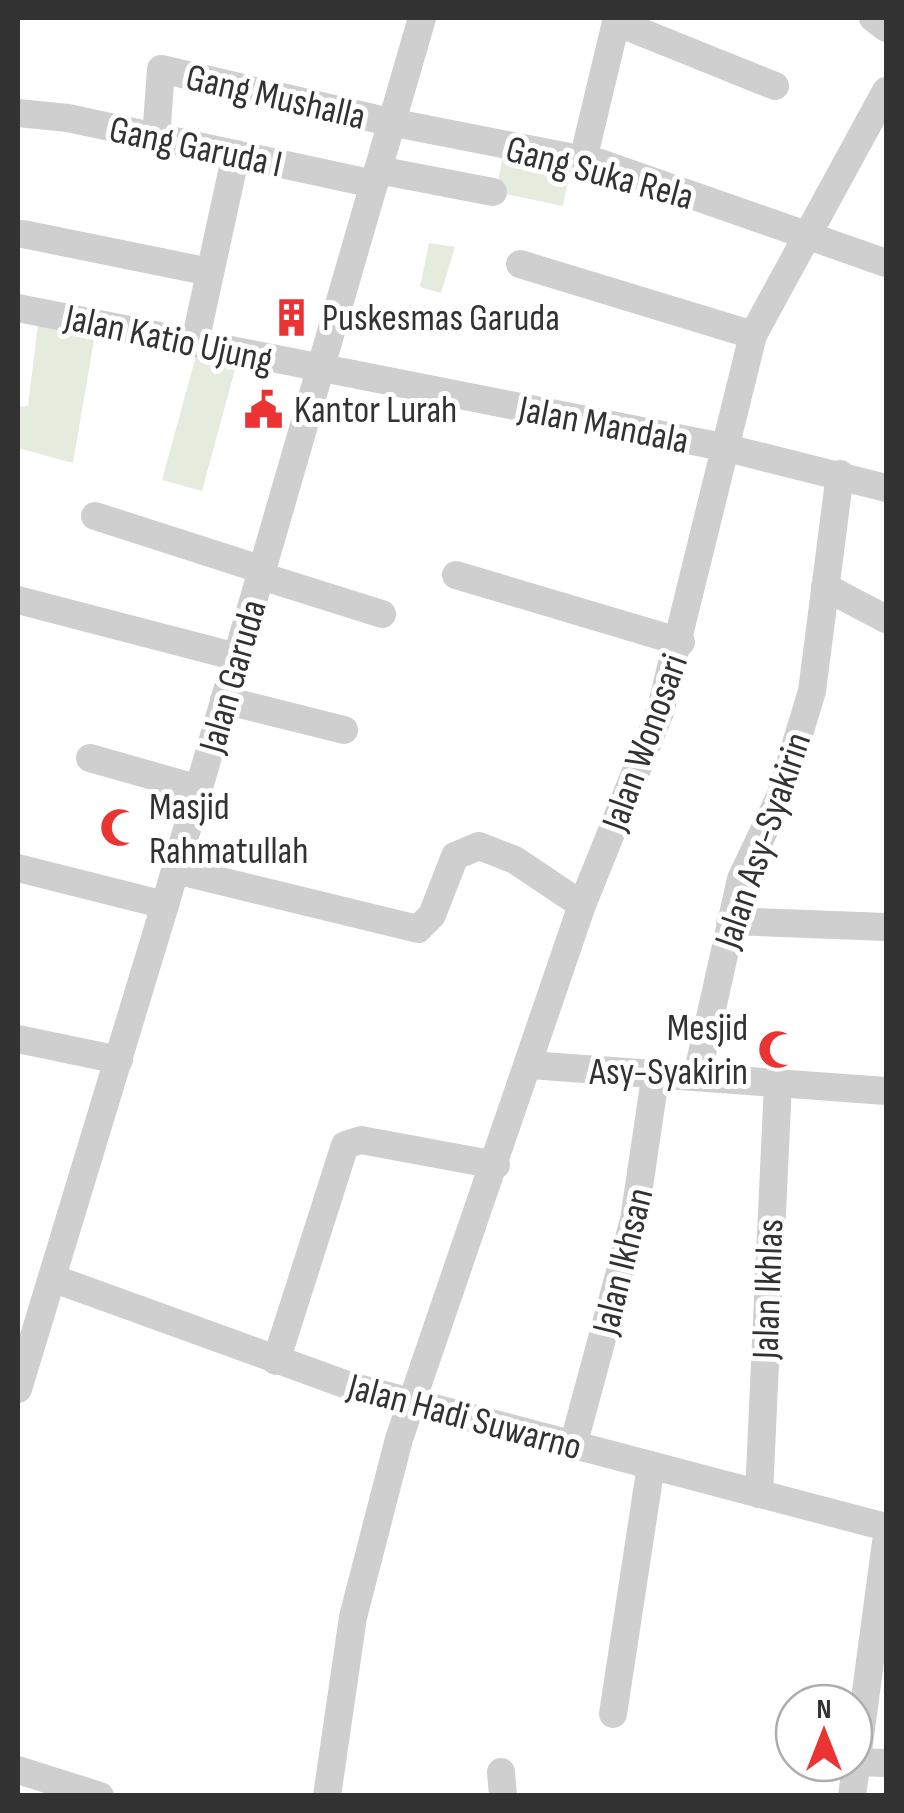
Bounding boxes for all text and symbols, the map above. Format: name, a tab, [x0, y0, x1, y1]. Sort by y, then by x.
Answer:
street label: Gang Mushalla	[182, 55, 370, 140]
street label: Gang Garuda I	[105, 107, 286, 188]
street label: Gang Suka Rela	[501, 127, 698, 220]
street label: Jalan Katio Ujung	[60, 295, 277, 383]
building icon: Puskesmas Garuda	[271, 296, 313, 338]
place label: Puskesmas Garuda	[322, 296, 560, 341]
street label: Jalan Mandala	[514, 387, 692, 464]
public building icon: Kantor Lurah	[243, 388, 285, 430]
place label: Kantor Lurah	[294, 388, 457, 433]
street label: Jalan Garuda	[190, 595, 277, 759]
street label: Jalan Wonosari	[592, 648, 698, 838]
street label: Jalan Asy-Syakirin	[705, 727, 821, 955]
place label: Masjid Rahmatullah	[149, 785, 309, 874]
mosque icon: Masjid Rahmatullah	[98, 807, 140, 849]
place label: Mesjid Asy-Syakirin	[589, 1006, 748, 1095]
mosque icon: Mesjid Asy-Syakirin	[757, 1028, 799, 1070]
street label: Jalan Ikhsan	[583, 1184, 663, 1340]
street label: Jalan Ikhlas	[744, 1218, 793, 1361]
street label: Jalan Hadi Suwarno	[342, 1364, 586, 1470]
north arrow	[774, 1683, 874, 1783]
text: N	[817, 1693, 831, 1726]

